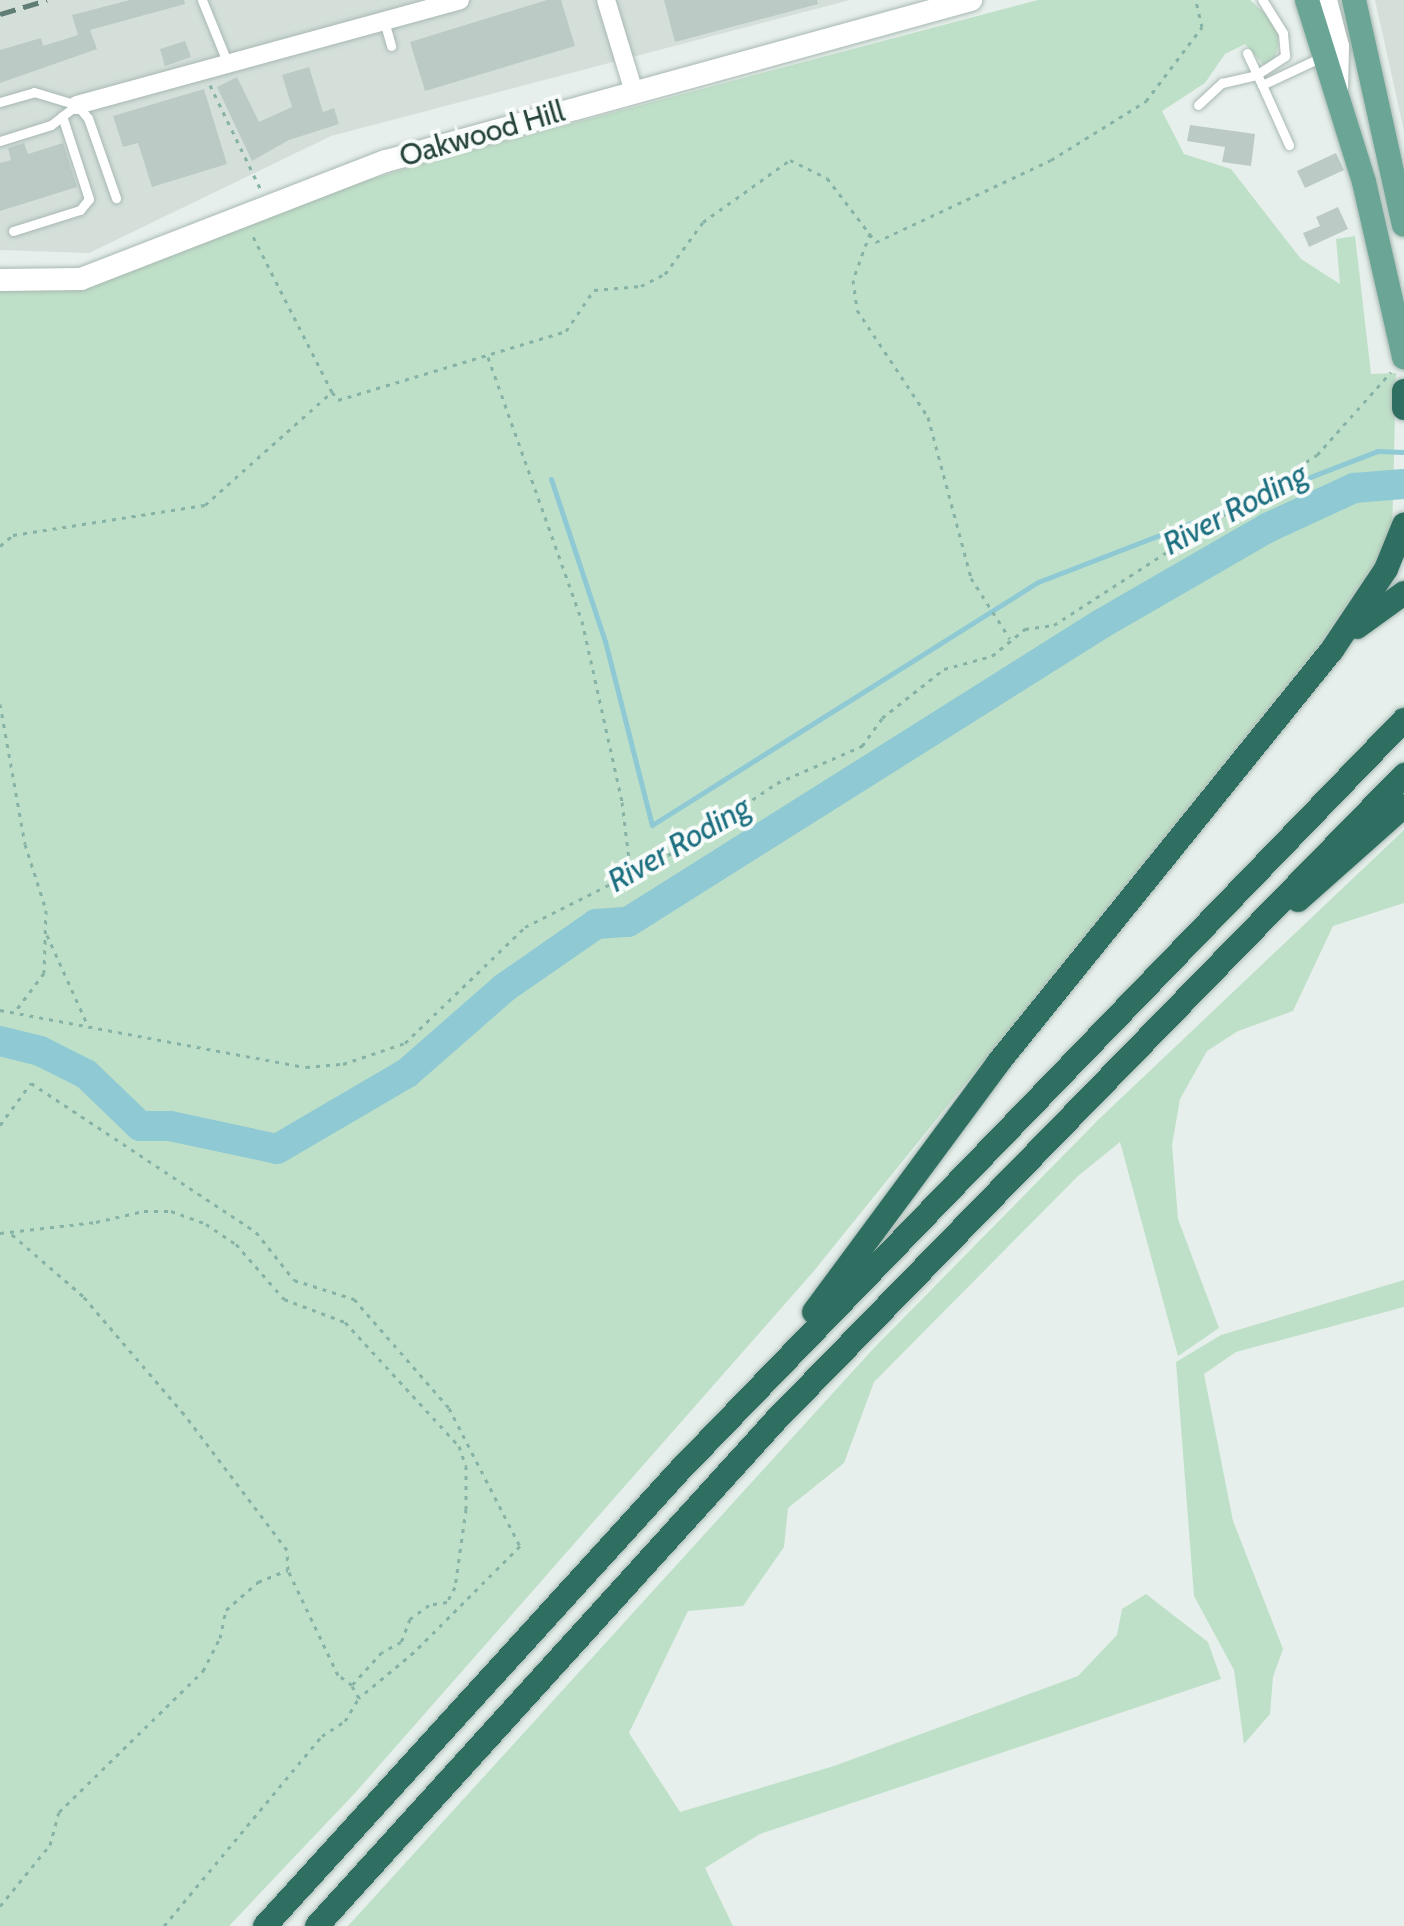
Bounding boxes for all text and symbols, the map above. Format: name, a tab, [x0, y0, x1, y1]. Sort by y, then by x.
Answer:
street label: Oakwood Hill	[395, 93, 569, 175]
water label: River Roding	[1156, 455, 1314, 563]
water label: River Roding	[601, 788, 757, 900]

